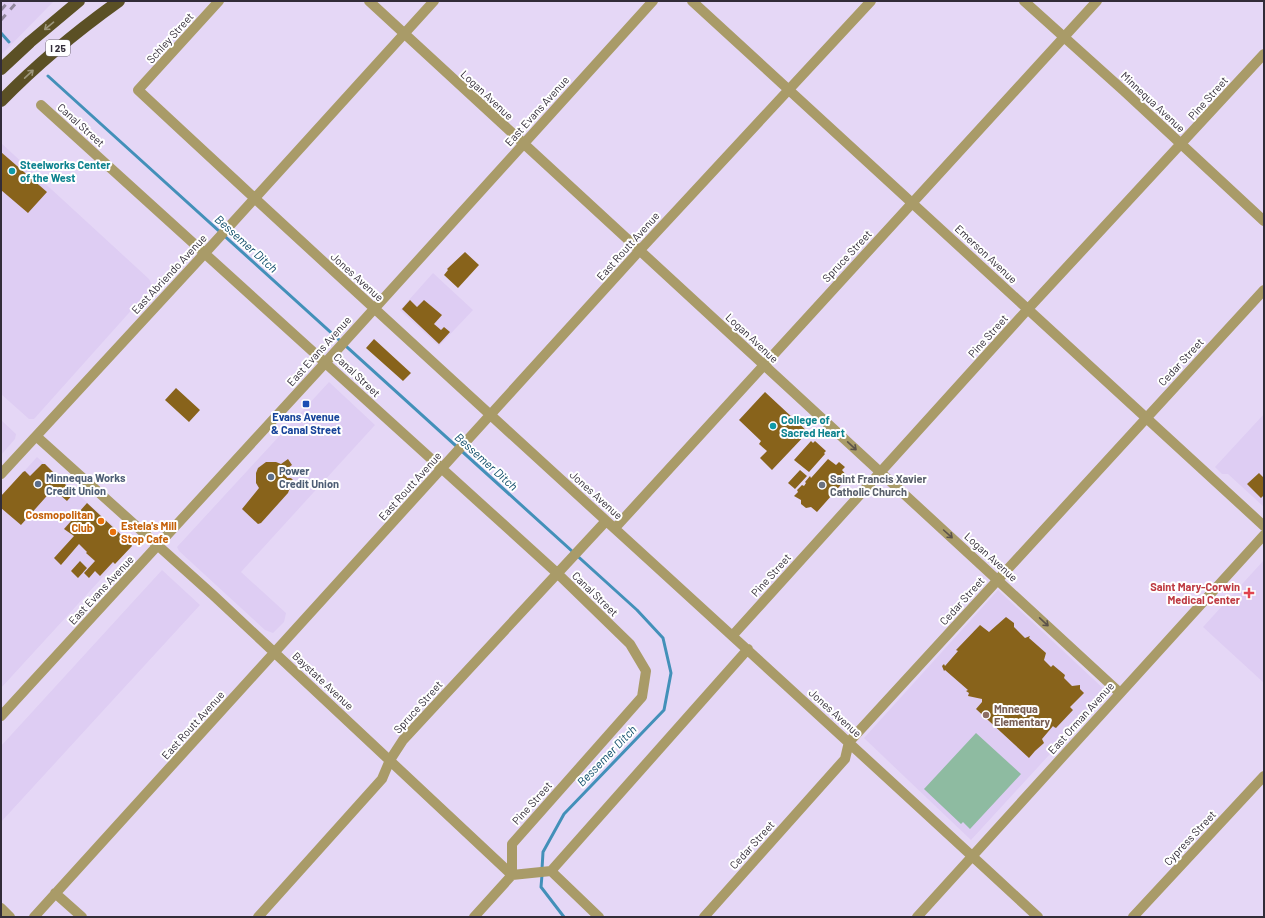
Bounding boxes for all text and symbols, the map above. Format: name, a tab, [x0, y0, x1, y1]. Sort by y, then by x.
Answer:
street label: Schley Street	[144, 10, 196, 66]
one-way arrow	[44, 21, 55, 30]
road number: I 25	[46, 40, 70, 56]
street label: Logan Avenue	[458, 67, 516, 122]
one-way arrow	[24, 69, 34, 79]
street label: Minnequa Avenue	[1119, 69, 1188, 135]
street label: East Evans Avenue	[502, 73, 571, 148]
street label: Pine Street	[1185, 74, 1230, 122]
street label: Canal Street	[55, 100, 107, 149]
place label: Steelworks Center of the West	[20, 158, 111, 184]
marker: Steelworks Center of the West	[7, 166, 17, 176]
street label: East Routt Avenue	[594, 209, 662, 283]
water label: Bessemer Ditch	[212, 211, 281, 275]
street label: Emerson Avenue	[953, 222, 1020, 286]
street label: Spruce Street	[819, 227, 874, 284]
street label: East Abriendo Avenue	[128, 231, 209, 316]
street label: Jones Avenue	[328, 250, 386, 304]
street label: Logan Avenue	[723, 310, 781, 365]
street label: Pine Street	[965, 312, 1010, 360]
street label: East Evans Avenue	[284, 313, 353, 388]
street label: Cedar Street	[1155, 335, 1206, 388]
street label: Canal Street	[332, 350, 383, 399]
marker: Evans Avenue & Canal Street	[301, 399, 311, 409]
place label: Evans Avenue & Canal Street	[271, 410, 341, 436]
place label: College of Sacred Heart	[781, 413, 845, 439]
marker: College of Sacred Heart	[768, 421, 778, 431]
water label: Bessemer Ditch	[452, 429, 521, 493]
one-way arrow	[847, 441, 857, 450]
street label: East Routt Avenue	[376, 449, 444, 523]
place label: Power Credit Union	[279, 464, 339, 490]
street label: Jones Avenue	[567, 468, 625, 522]
place label: Minnequa Works Credit Union	[46, 471, 126, 497]
marker: Power Credit Union	[266, 472, 276, 482]
place label: Saint Francis Xavier Catholic Church	[830, 472, 928, 498]
marker: Minnequa Works Credit Union	[33, 479, 43, 489]
marker: Saint Francis Xavier Catholic Church	[817, 480, 827, 490]
place label: Cosmopolitan Club	[26, 508, 93, 534]
marker: Cosmopolitan Club	[96, 516, 106, 526]
place label: Estela's Mill Stop Cafe	[121, 519, 177, 545]
marker: Estela's Mill Stop Cafe	[108, 527, 118, 537]
one-way arrow	[943, 529, 953, 539]
street label: Logan Avenue	[962, 529, 1021, 584]
street label: Pine Street	[748, 551, 793, 599]
street label: East Evans Avenue	[65, 552, 136, 627]
street label: Canal Street	[570, 569, 621, 619]
street label: Cedar Street	[937, 574, 987, 627]
place label: Saint Mary-Corwin Medical Center	[1150, 580, 1241, 606]
marker: Saint Mary-Corwin Medical Center	[1243, 587, 1255, 599]
one-way arrow	[1039, 617, 1049, 627]
street label: Baystate Avenue	[290, 649, 357, 712]
street label: Spruce Street	[391, 678, 445, 736]
street label: East Orman Avenue	[1045, 679, 1116, 756]
street label: Jones Avenue	[806, 686, 864, 740]
street label: East Routt Avenue	[159, 688, 227, 762]
place label: Mnnequa Elementary	[994, 702, 1051, 728]
marker: Mnnequa Elementary	[981, 710, 991, 720]
water label: Bessemer Ditch	[574, 722, 639, 789]
street label: Pine Street	[509, 779, 554, 827]
street label: Cypress Street	[1161, 808, 1218, 868]
street label: Cedar Street	[727, 818, 777, 871]

